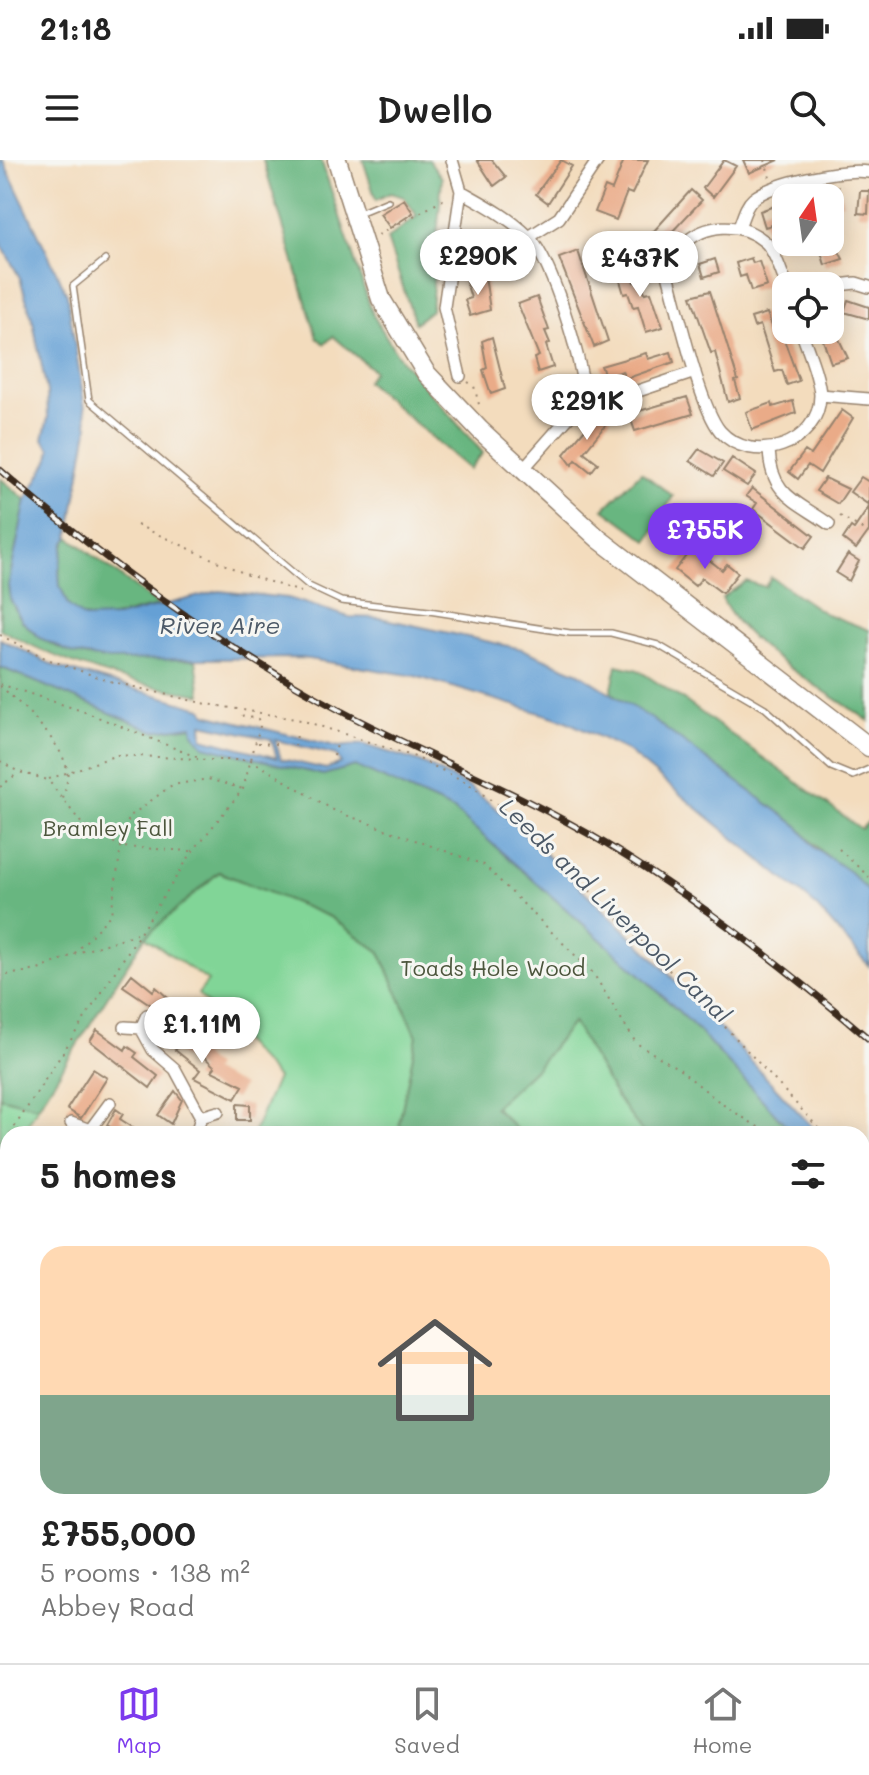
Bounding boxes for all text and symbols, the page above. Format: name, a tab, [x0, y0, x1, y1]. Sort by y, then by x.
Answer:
text: 21:18	[40, 8, 111, 48]
text: Dwello	[377, 85, 492, 132]
icon: menu	[40, 86, 84, 130]
icon: search	[785, 86, 829, 130]
north arrow	[772, 184, 844, 256]
map controls	[772, 184, 844, 344]
pin: £290K	[422, 229, 534, 297]
pin: £437K	[584, 231, 696, 299]
text: £290K	[438, 238, 518, 272]
text: £437K	[600, 240, 680, 274]
button: locate	[772, 272, 844, 344]
pin: £291K	[531, 374, 643, 442]
text: £291K	[550, 383, 624, 417]
pin: £755K	[649, 503, 761, 571]
text: £755K	[666, 512, 744, 546]
water label: River Aire	[160, 609, 280, 640]
water label: Leeds and Liverpool Canal	[493, 791, 739, 1029]
park label: Bramley Fall	[43, 813, 173, 842]
park label: Toads Hole Wood	[401, 953, 586, 982]
pin: £1.11M	[137, 997, 267, 1065]
text: £1.11M	[162, 1006, 242, 1040]
text: 5 homes	[40, 1152, 177, 1197]
icon: filters	[786, 1152, 830, 1196]
icon: home	[363, 1298, 507, 1442]
text: £755,000	[40, 1510, 196, 1555]
text: 5 rooms · 138 m²	[40, 1555, 250, 1589]
text: Abbey Road	[40, 1589, 194, 1623]
tab: Map	[116, 1682, 161, 1759]
tab: Saved	[394, 1682, 460, 1759]
tab: Home	[693, 1682, 752, 1759]

